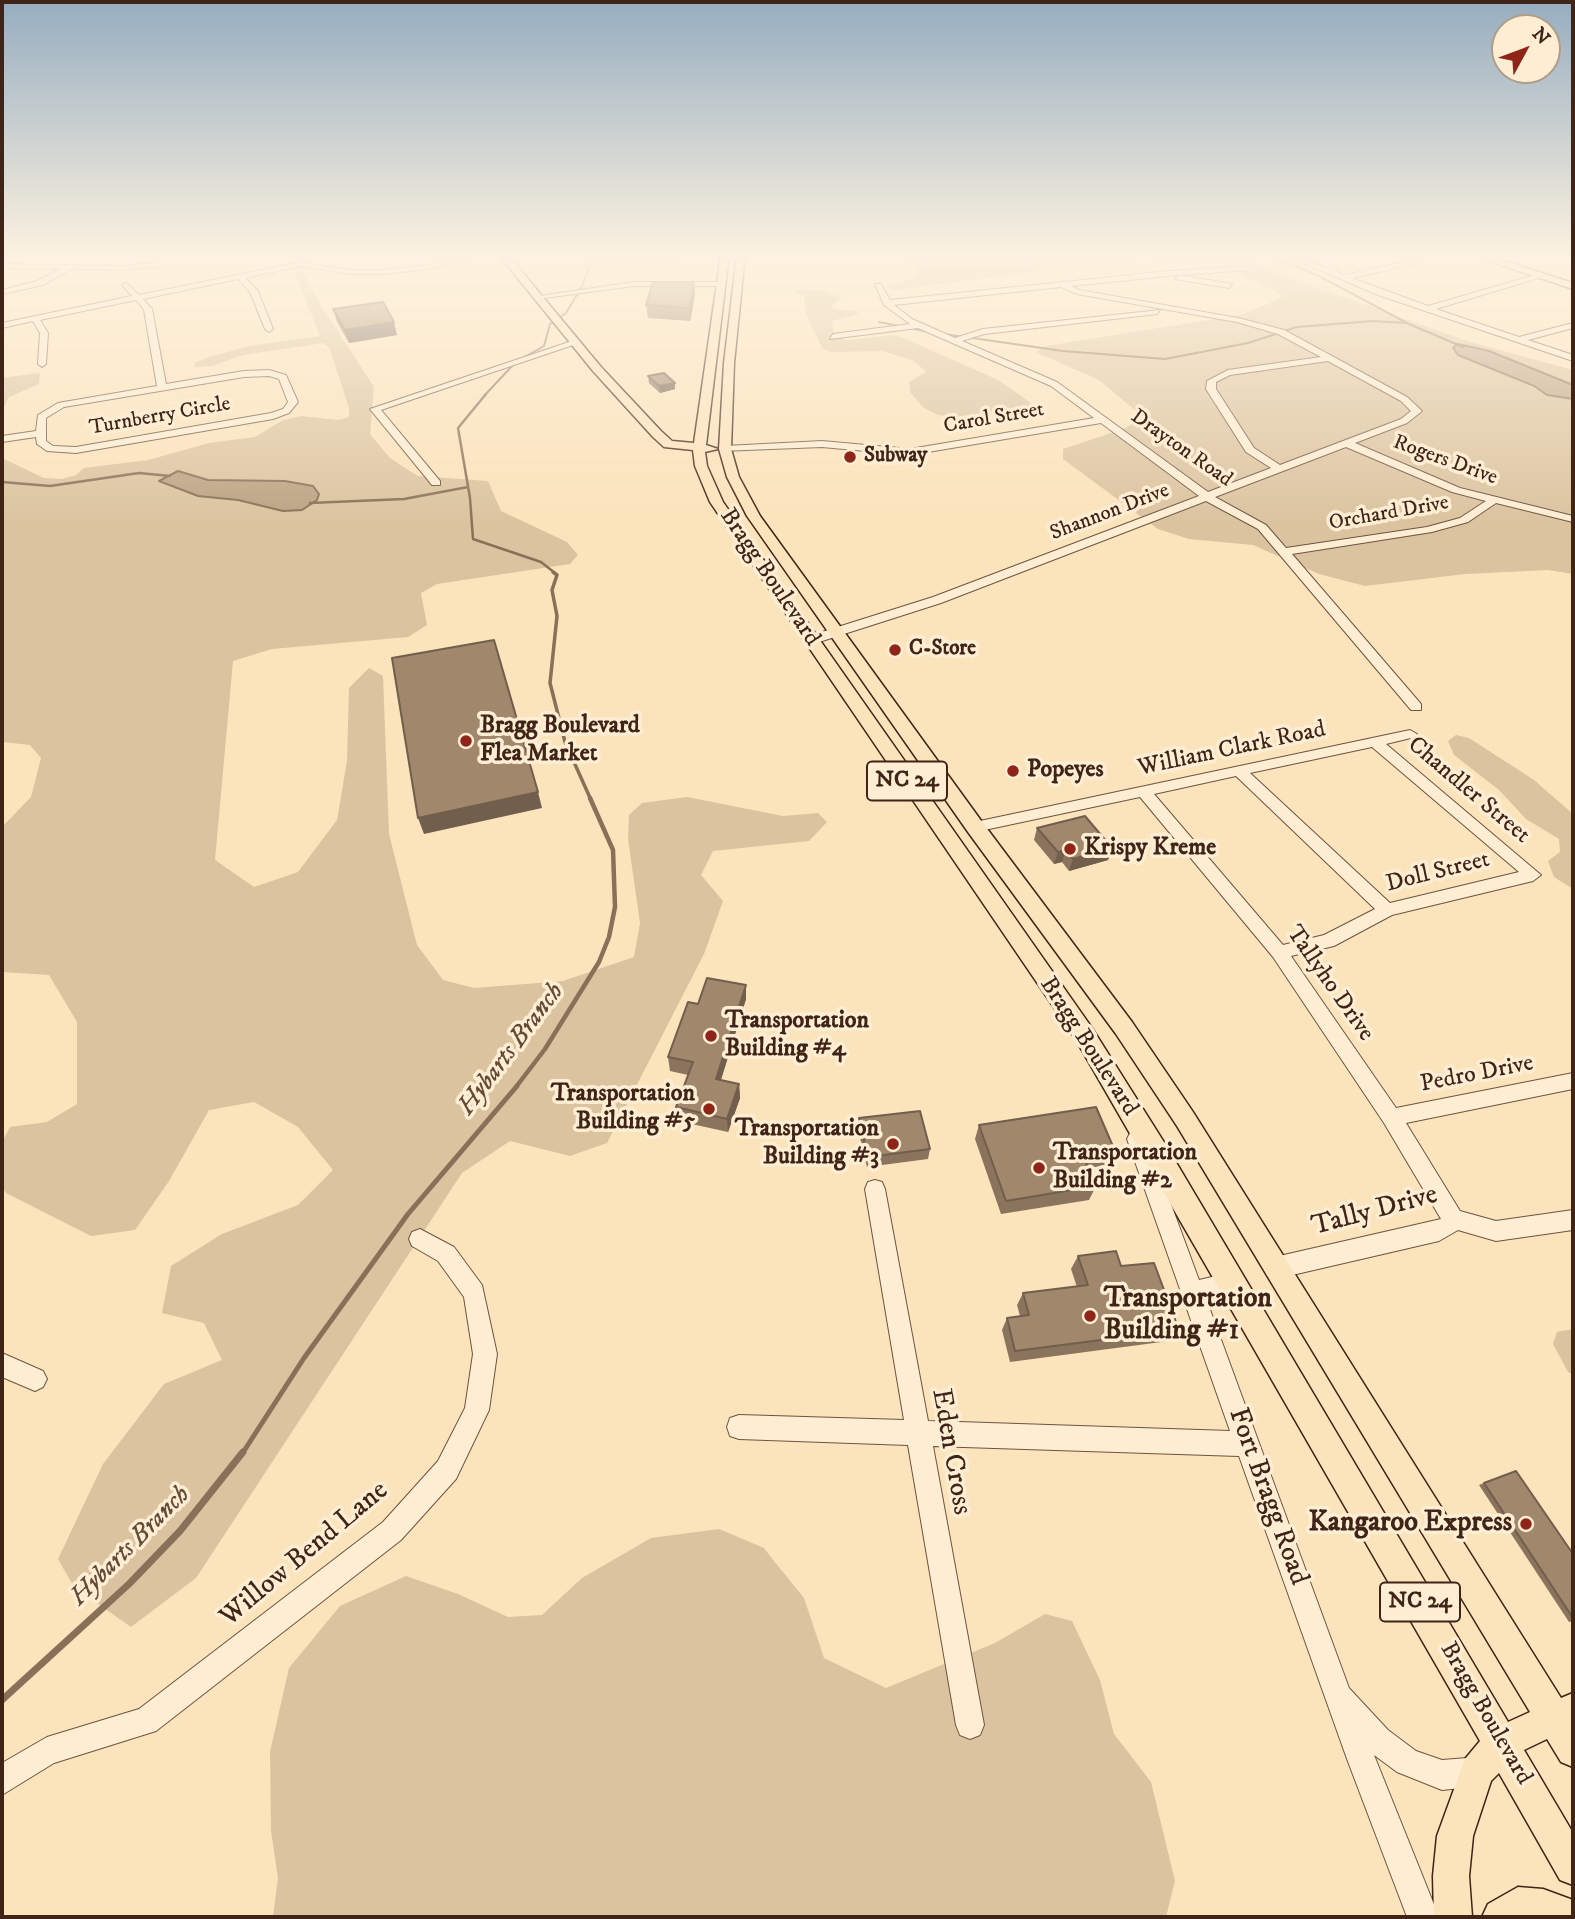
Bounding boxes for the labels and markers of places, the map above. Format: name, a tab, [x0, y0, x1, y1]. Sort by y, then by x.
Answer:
place label: Subway	[864, 444, 927, 470]
marker: Subway	[842, 449, 858, 465]
place label: C-Store	[909, 637, 976, 663]
marker: C-Store	[887, 642, 903, 658]
place label: Bragg Boulevard Flea Market	[480, 713, 640, 769]
marker: Bragg Boulevard Flea Market	[458, 733, 474, 749]
place label: Popeyes	[1027, 757, 1103, 785]
marker: Popeyes	[1005, 763, 1021, 779]
place label: Krispy Kreme	[1084, 835, 1216, 863]
marker: Krispy Kreme	[1062, 841, 1078, 857]
place label: Transportation Building #4	[725, 1008, 869, 1064]
marker: Transportation Building #4	[703, 1028, 719, 1044]
place label: Transportation Building #5	[551, 1081, 695, 1137]
marker: Transportation Building #5	[701, 1101, 717, 1117]
place label: Transportation Building #3	[735, 1116, 879, 1172]
marker: Transportation Building #3	[885, 1136, 901, 1152]
place label: Transportation Building #2	[1053, 1140, 1197, 1196]
marker: Transportation Building #2	[1031, 1160, 1047, 1176]
place label: Transportation Building #1	[1104, 1283, 1272, 1349]
marker: Transportation Building #1	[1082, 1308, 1098, 1324]
place label: Kangaroo Express	[1308, 1507, 1512, 1541]
marker: Kangaroo Express	[1518, 1516, 1534, 1532]

